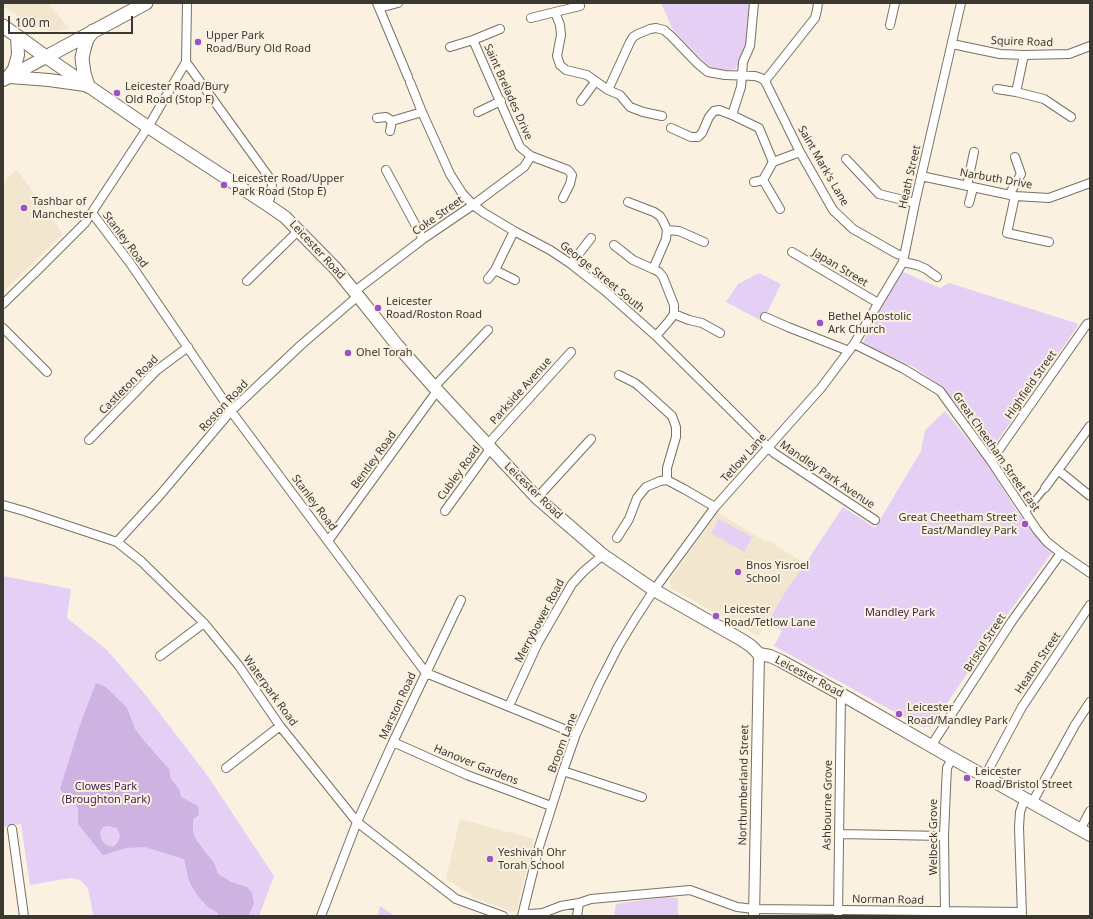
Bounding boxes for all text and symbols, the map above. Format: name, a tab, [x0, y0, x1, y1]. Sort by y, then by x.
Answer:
scale bar	[10, 8, 135, 34]
text: 100 m	[15, 14, 50, 31]
place label: Upper Park Road/Bury Old Road	[206, 29, 311, 55]
street label: Squire Road	[991, 34, 1053, 50]
marker: Upper Park Road/Bury Old Road	[193, 37, 203, 47]
street label: Saint Brelades Drive	[481, 42, 535, 142]
place label: Leicester Road/Bury Old Road (Stop F)	[125, 80, 229, 106]
marker: Leicester Road/Bury Old Road (Stop F)	[112, 88, 122, 98]
street label: Saint Mark's Lane	[795, 124, 851, 208]
street label: Heath Street	[896, 144, 924, 210]
street label: Narbuth Drive	[959, 166, 1033, 192]
place label: Leicester Road/Upper Park Road (Stop E)	[232, 172, 344, 198]
marker: Leicester Road/Upper Park Road (Stop E)	[219, 180, 229, 190]
street label: Coke Street	[410, 194, 466, 238]
place label: Tashbar of Manchester	[32, 195, 93, 221]
marker: Tashbar of Manchester	[19, 203, 29, 213]
street label: Stanley Road	[100, 209, 150, 271]
street label: Leicester Road	[286, 218, 348, 282]
street label: George Street South	[557, 239, 647, 315]
street label: Japan Street	[810, 246, 870, 290]
place label: Leicester Road/Roston Road	[386, 295, 482, 321]
marker: Leicester Road/Roston Road	[373, 303, 383, 313]
place label: Bethel Apostolic Ark Church	[828, 310, 911, 336]
marker: Bethel Apostolic Ark Church	[815, 318, 825, 328]
place label: Ohel Torah	[356, 346, 413, 360]
marker: Ohel Torah	[343, 348, 353, 358]
street label: Highfield Street	[1002, 348, 1060, 422]
street label: Castleton Road	[97, 353, 161, 417]
street label: Parkside Avenue	[487, 355, 555, 427]
street label: Roston Road	[197, 378, 251, 434]
street label: Great Cheetham Street East	[950, 390, 1042, 514]
street label: Bentley Road	[349, 429, 399, 491]
street label: Tetlow Lane	[719, 431, 769, 485]
street label: Mandley Park Avenue	[777, 438, 877, 512]
street label: Cubley Road	[435, 443, 483, 503]
street label: Leicester Road	[501, 460, 565, 522]
street label: Stanley Road	[289, 472, 339, 534]
place label: Great Cheetham Street East/Mandley Park	[899, 511, 1017, 537]
marker: Great Cheetham Street East/Mandley Park	[1020, 519, 1030, 529]
place label: Bnos Yisroel School	[746, 559, 809, 585]
marker: Bnos Yisroel School	[733, 567, 743, 577]
street label: Merrybower Road	[512, 577, 568, 665]
place label: Leicester Road/Tetlow Lane	[724, 603, 816, 629]
park label: Mandley Park	[865, 606, 935, 620]
marker: Leicester Road/Tetlow Lane	[711, 611, 721, 621]
street label: Bristol Street	[961, 611, 1009, 675]
street label: Heaton Street	[1013, 630, 1063, 696]
street label: Waterpark Road	[240, 653, 300, 729]
street label: Leicester Road	[773, 653, 845, 701]
street label: Marston Road	[377, 670, 419, 742]
place label: Leicester Road/Mandley Park	[907, 701, 1008, 727]
marker: Leicester Road/Mandley Park	[894, 709, 904, 719]
street label: Broom Lane	[546, 711, 580, 775]
street label: Northumberland Street	[736, 724, 752, 846]
street label: Hanover Gardens	[432, 742, 520, 788]
street label: Ashbourne Grove	[821, 760, 835, 850]
place label: Leicester Road/Bristol Street	[975, 765, 1072, 791]
marker: Leicester Road/Bristol Street	[962, 773, 972, 783]
park label: Clowes Park (Broughton Park)	[62, 780, 150, 806]
street label: Welbeck Grove	[927, 799, 941, 875]
place label: Yeshivah Ohr Torah School	[498, 846, 566, 872]
marker: Yeshivah Ohr Torah School	[485, 854, 495, 864]
street label: Norman Road	[852, 893, 924, 907]

